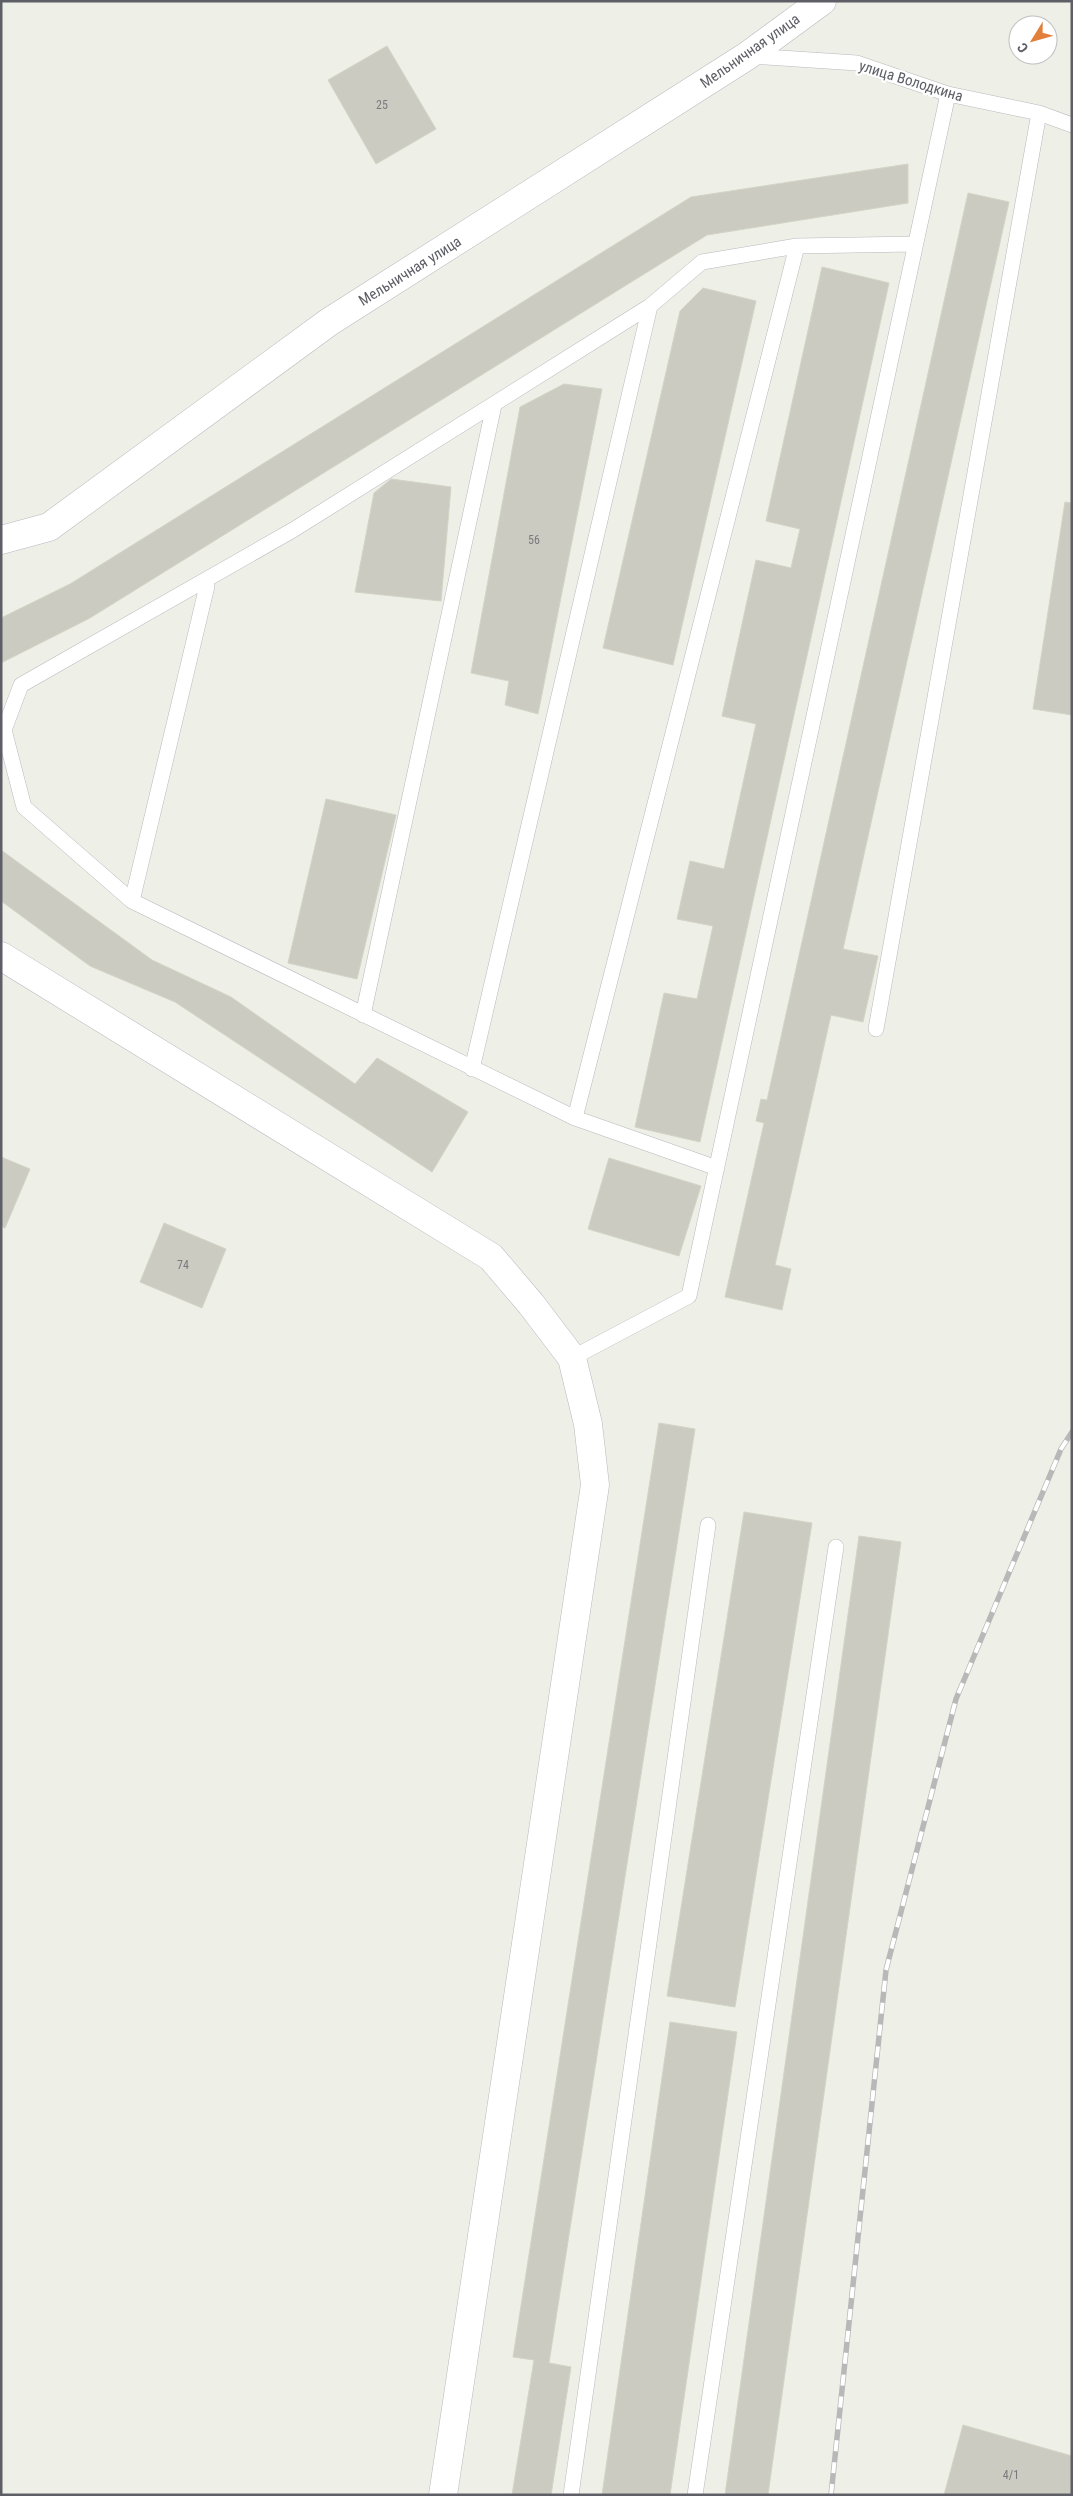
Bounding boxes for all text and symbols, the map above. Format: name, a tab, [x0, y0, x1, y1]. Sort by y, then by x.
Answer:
street label: Мельничная улица	[697, 10, 803, 92]
north arrow	[1008, 15, 1058, 65]
text: С	[1014, 40, 1031, 56]
street label: улица Володкина	[857, 57, 965, 105]
house number: 25	[376, 98, 388, 112]
street label: Мельничная улица	[355, 232, 465, 310]
house number: 56	[528, 533, 540, 547]
house number: 74	[177, 1258, 189, 1272]
house number: 4/1	[1003, 2468, 1019, 2482]

